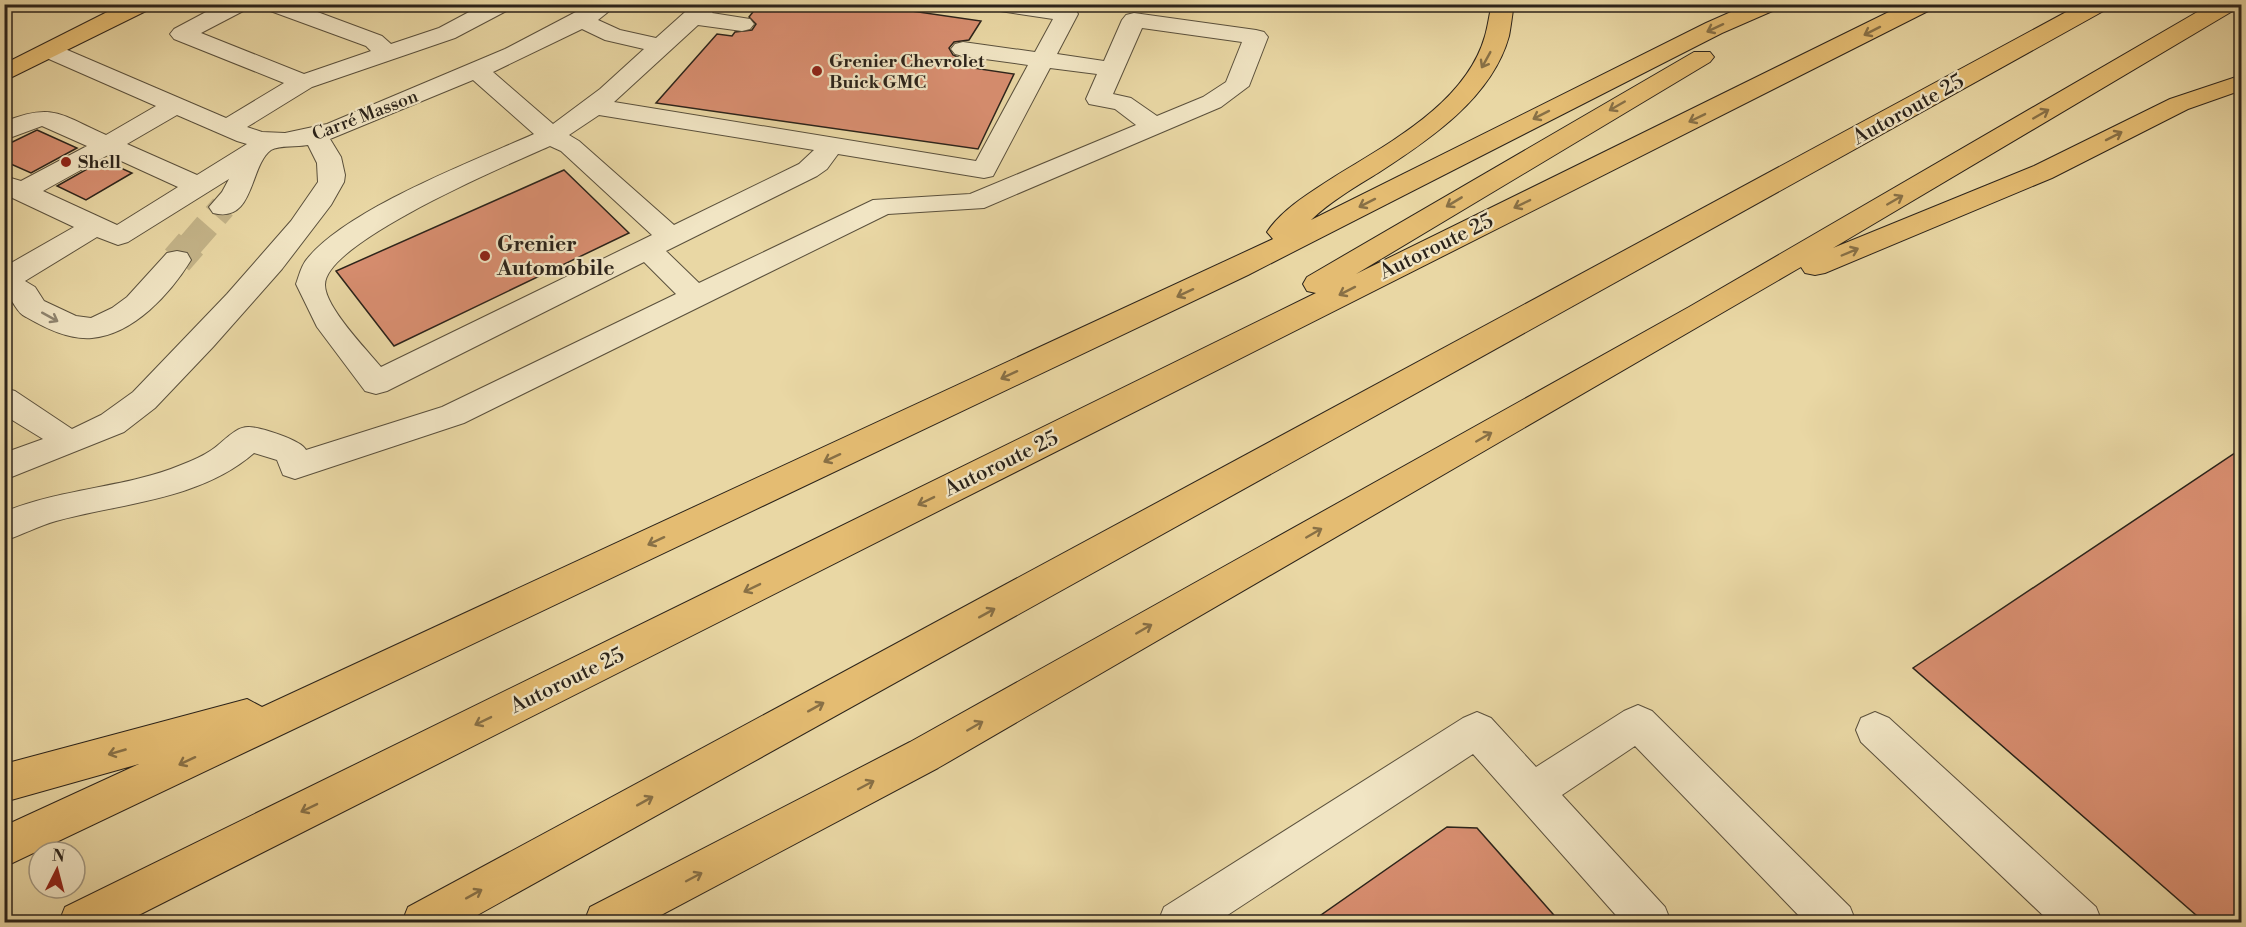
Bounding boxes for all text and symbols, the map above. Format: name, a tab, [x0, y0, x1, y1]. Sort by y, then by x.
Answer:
one-way arrow	[1707, 22, 1725, 34]
one-way arrow	[1863, 25, 1881, 37]
place label: Grenier Chevrolet Buick GMC	[829, 50, 985, 94]
one-way arrow	[1479, 51, 1491, 68]
marker: Grenier Chevrolet Buick GMC	[810, 64, 824, 78]
street label: Autoroute 25	[1847, 69, 1969, 152]
street label: Carré Masson	[309, 85, 422, 146]
one-way arrow	[1609, 100, 1626, 112]
one-way arrow	[2032, 108, 2049, 120]
one-way arrow	[1533, 110, 1551, 121]
one-way arrow	[1689, 113, 1707, 125]
one-way arrow	[2105, 130, 2122, 142]
place label: Shell	[78, 151, 121, 174]
marker: Shell	[59, 155, 73, 169]
one-way arrow	[1886, 193, 1903, 205]
one-way arrow	[1446, 196, 1463, 208]
one-way arrow	[1359, 197, 1376, 209]
one-way arrow	[1514, 199, 1532, 210]
street label: Autoroute 25	[1374, 208, 1498, 286]
place label: Grenier Automobile	[496, 232, 614, 282]
one-way arrow	[1841, 246, 1859, 257]
marker: Grenier Automobile	[478, 249, 492, 263]
one-way arrow	[1339, 285, 1357, 297]
one-way arrow	[1177, 287, 1195, 299]
one-way arrow	[40, 312, 58, 323]
one-way arrow	[1000, 370, 1018, 382]
street label: Autoroute 25	[939, 425, 1063, 503]
one-way arrow	[1474, 431, 1492, 442]
one-way arrow	[824, 453, 842, 465]
one-way arrow	[918, 495, 936, 507]
one-way arrow	[1305, 527, 1322, 539]
one-way arrow	[647, 535, 665, 547]
one-way arrow	[743, 582, 761, 594]
one-way arrow	[977, 607, 995, 618]
one-way arrow	[1136, 623, 1153, 635]
street label: Autoroute 25	[505, 642, 629, 720]
one-way arrow	[807, 701, 824, 713]
one-way arrow	[475, 716, 493, 728]
one-way arrow	[966, 719, 983, 731]
one-way arrow	[108, 746, 127, 758]
one-way arrow	[179, 755, 197, 767]
one-way arrow	[857, 779, 874, 791]
one-way arrow	[636, 795, 653, 807]
one-way arrow	[300, 803, 318, 815]
north arrow	[27, 840, 87, 900]
text: N	[51, 845, 66, 867]
one-way arrow	[684, 870, 702, 882]
one-way arrow	[465, 888, 482, 900]

